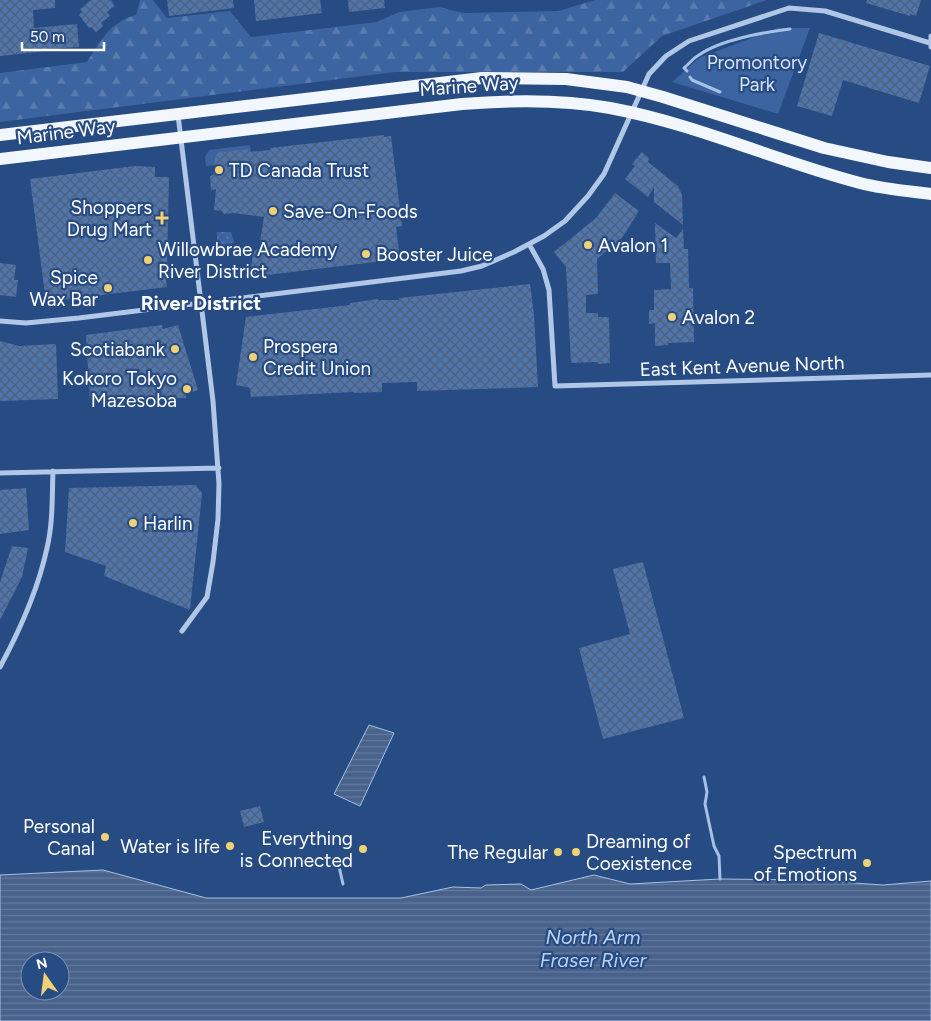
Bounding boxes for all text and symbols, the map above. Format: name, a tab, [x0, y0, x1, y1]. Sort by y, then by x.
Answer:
scale bar	[22, 20, 105, 52]
text: 50 m	[30, 28, 65, 46]
park label: Promontory Park	[707, 51, 807, 96]
street label: Marine Way	[419, 71, 519, 101]
street label: Marine Way	[15, 115, 117, 149]
place label: TD Canada Trust	[229, 159, 369, 182]
marker: TD Canada Trust	[213, 164, 225, 176]
place label: Shoppers Drug Mart	[67, 196, 152, 241]
place label: Save-On-Foods	[283, 200, 418, 223]
marker: Save-On-Foods	[267, 205, 279, 217]
marker: Shoppers Drug Mart	[156, 212, 168, 224]
place label: Avalon 1	[598, 234, 668, 257]
place label: Willowbrae Academy River District	[158, 238, 337, 283]
marker: Avalon 1	[582, 239, 594, 251]
place label: Booster Juice	[376, 243, 493, 266]
marker: Booster Juice	[360, 248, 372, 260]
marker: Willowbrae Academy River District	[142, 254, 154, 266]
place label: Spice Wax Bar	[29, 266, 99, 311]
marker: Spice Wax Bar	[102, 282, 114, 294]
district label: River District	[141, 291, 261, 315]
place label: Avalon 2	[682, 306, 755, 329]
marker: Avalon 2	[666, 311, 678, 323]
place label: Prospera Credit Union	[263, 335, 371, 380]
place label: Scotiabank	[70, 338, 166, 361]
marker: Scotiabank	[169, 343, 181, 355]
marker: Prospera Credit Union	[247, 351, 259, 363]
street label: East Kent Avenue North	[639, 351, 845, 381]
place label: Kokoro Tokyo Mazesoba	[62, 367, 177, 412]
marker: Kokoro Tokyo Mazesoba	[181, 383, 193, 395]
place label: Harlin	[143, 512, 193, 535]
marker: Harlin	[127, 517, 139, 529]
place label: Personal Canal	[23, 815, 95, 860]
place label: Everything is Connected	[240, 827, 353, 872]
place label: Dreaming of Coexistence	[586, 830, 692, 875]
marker: Personal Canal	[99, 831, 111, 843]
place label: Water is life	[120, 835, 220, 858]
marker: Water is life	[224, 840, 236, 852]
place label: The Regular	[448, 841, 549, 864]
place label: Spectrum of Emotions	[754, 841, 857, 886]
marker: Everything is Connected	[357, 843, 369, 855]
marker: The Regular	[552, 846, 564, 858]
marker: Dreaming of Coexistence	[570, 846, 582, 858]
marker: Spectrum of Emotions	[861, 857, 873, 869]
water label: North Arm Fraser River	[540, 925, 647, 972]
north arrow	[20, 951, 70, 1001]
text: N	[35, 954, 49, 973]

